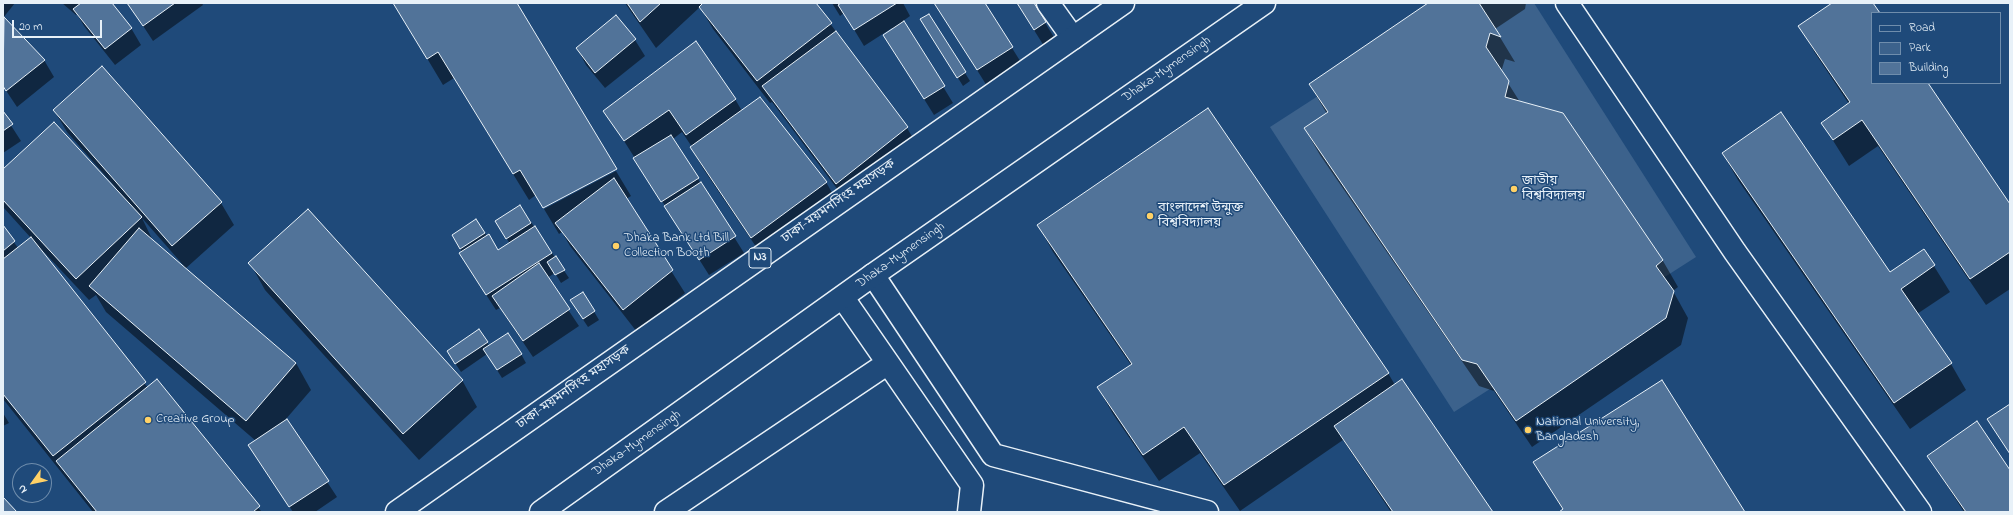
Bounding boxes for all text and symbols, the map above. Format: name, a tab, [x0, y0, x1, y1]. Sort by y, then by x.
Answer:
scale bar	[14, 12, 104, 38]
legend	[1871, 12, 2001, 84]
text: 20 m	[19, 18, 42, 36]
text: Road	[1909, 19, 1935, 37]
street label: Dhaka-Mymensingh	[1120, 34, 1214, 106]
text: Park	[1909, 39, 1931, 57]
text: Building	[1909, 59, 1948, 77]
street label: ঢাকা-ময়মনসিংহ মহাসড়ক	[779, 157, 899, 247]
place label: জাতীয় বিশ্ববিদ্যালয়	[1522, 174, 1585, 205]
marker: জাতীয় বিশ্ববিদ্যালয়	[1509, 184, 1519, 194]
place label: বাংলাদেশ উন্মুক্ত বিশ্ববিদ্যালয়	[1158, 201, 1243, 232]
marker: বাংলাদেশ উন্মুক্ত বিশ্ববিদ্যালয়	[1145, 211, 1155, 221]
street label: Dhaka-Mymensingh	[854, 220, 948, 292]
place label: Dhaka Bank Ltd Bill Collection Booth	[624, 231, 729, 262]
marker: Dhaka Bank Ltd Bill Collection Booth	[611, 241, 621, 251]
road number: N3	[749, 248, 771, 268]
street label: ঢাকা-ময়মনসিংহ মহাসড়ক	[514, 343, 634, 433]
street label: Dhaka-Mymensingh	[590, 408, 684, 480]
place label: Creative Group	[156, 412, 235, 428]
marker: Creative Group	[143, 415, 153, 425]
place label: National University, Bangladesh	[1536, 415, 1639, 446]
marker: National University, Bangladesh	[1523, 425, 1533, 435]
north arrow	[12, 463, 52, 503]
text: N	[14, 482, 32, 496]

